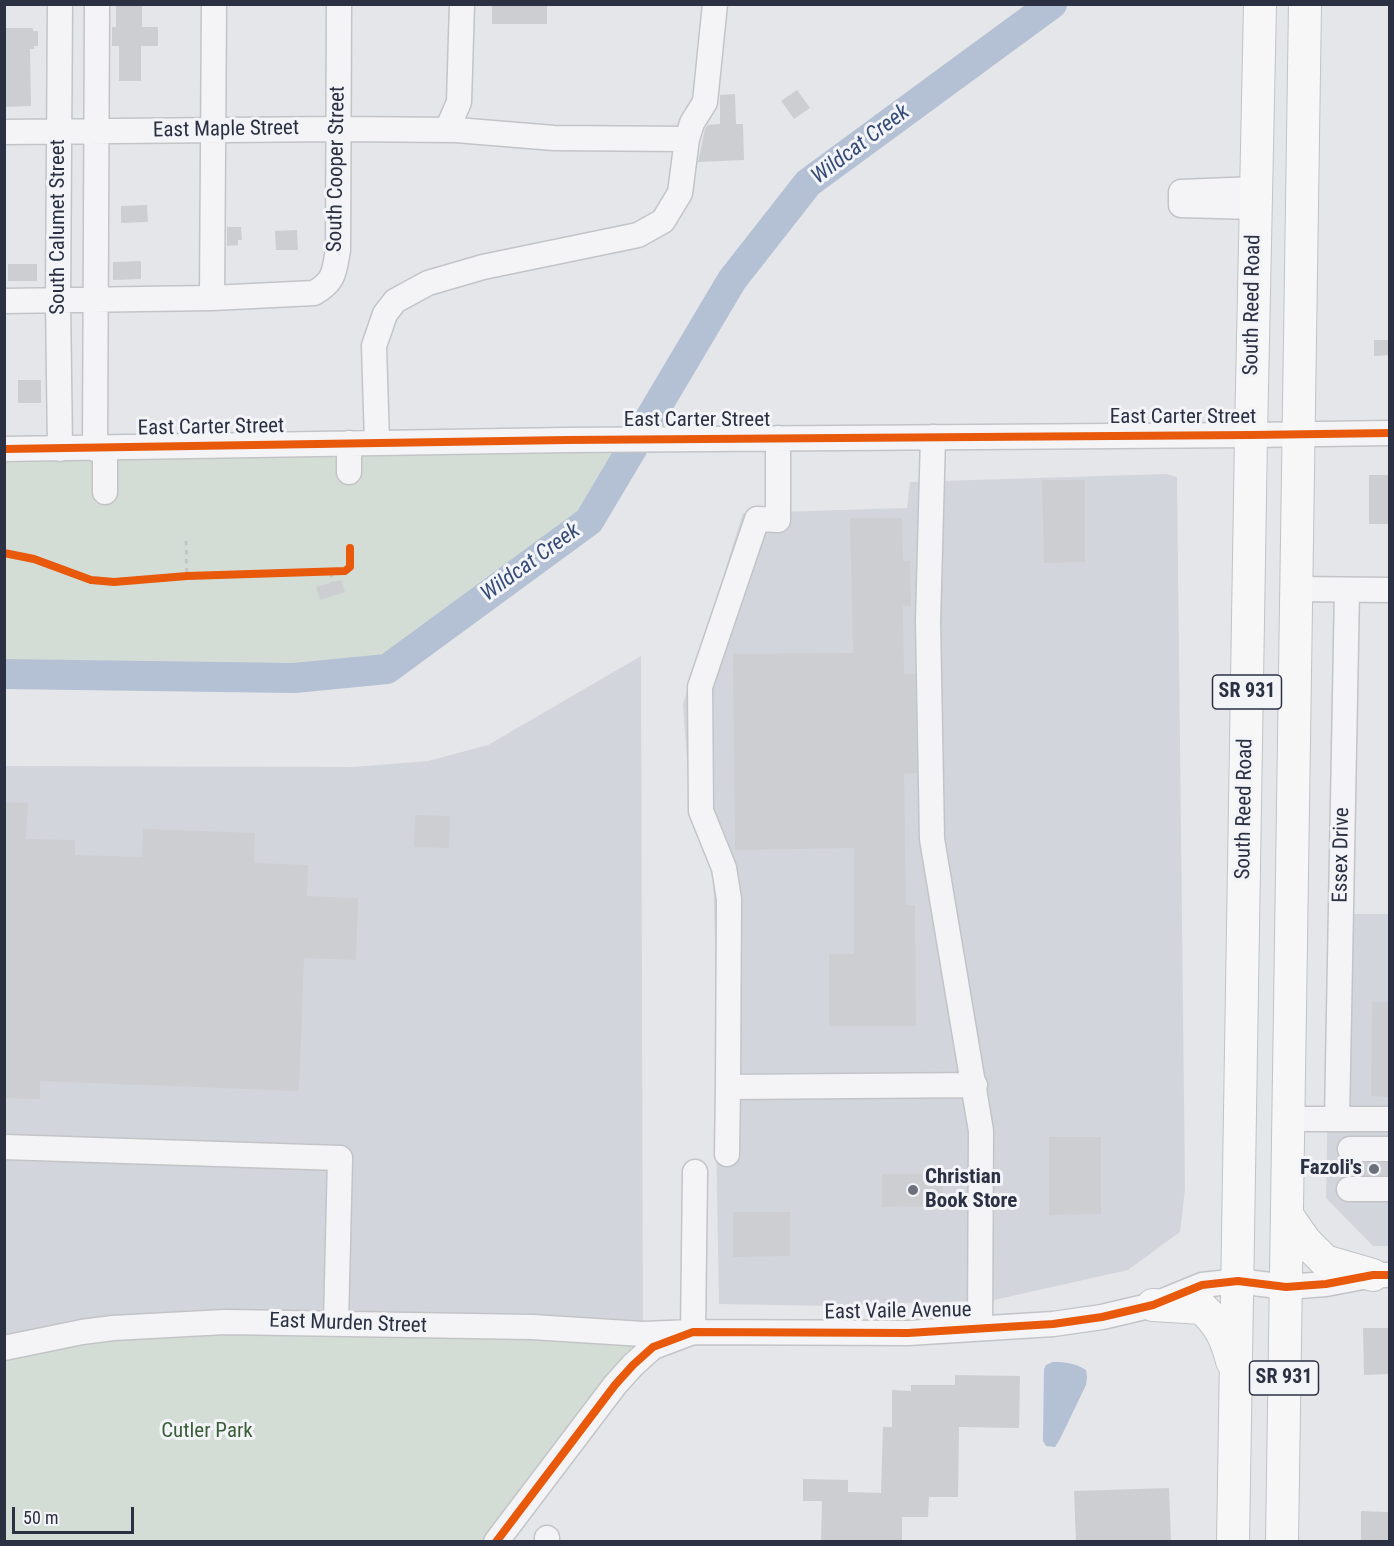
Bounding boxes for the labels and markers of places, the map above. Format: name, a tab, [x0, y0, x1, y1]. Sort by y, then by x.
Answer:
place label: Fazoli's	[1300, 1156, 1362, 1182]
marker: Fazoli's	[1367, 1162, 1381, 1176]
place label: Christian Book Store	[925, 1165, 1017, 1215]
marker: Christian Book Store	[906, 1183, 920, 1197]

